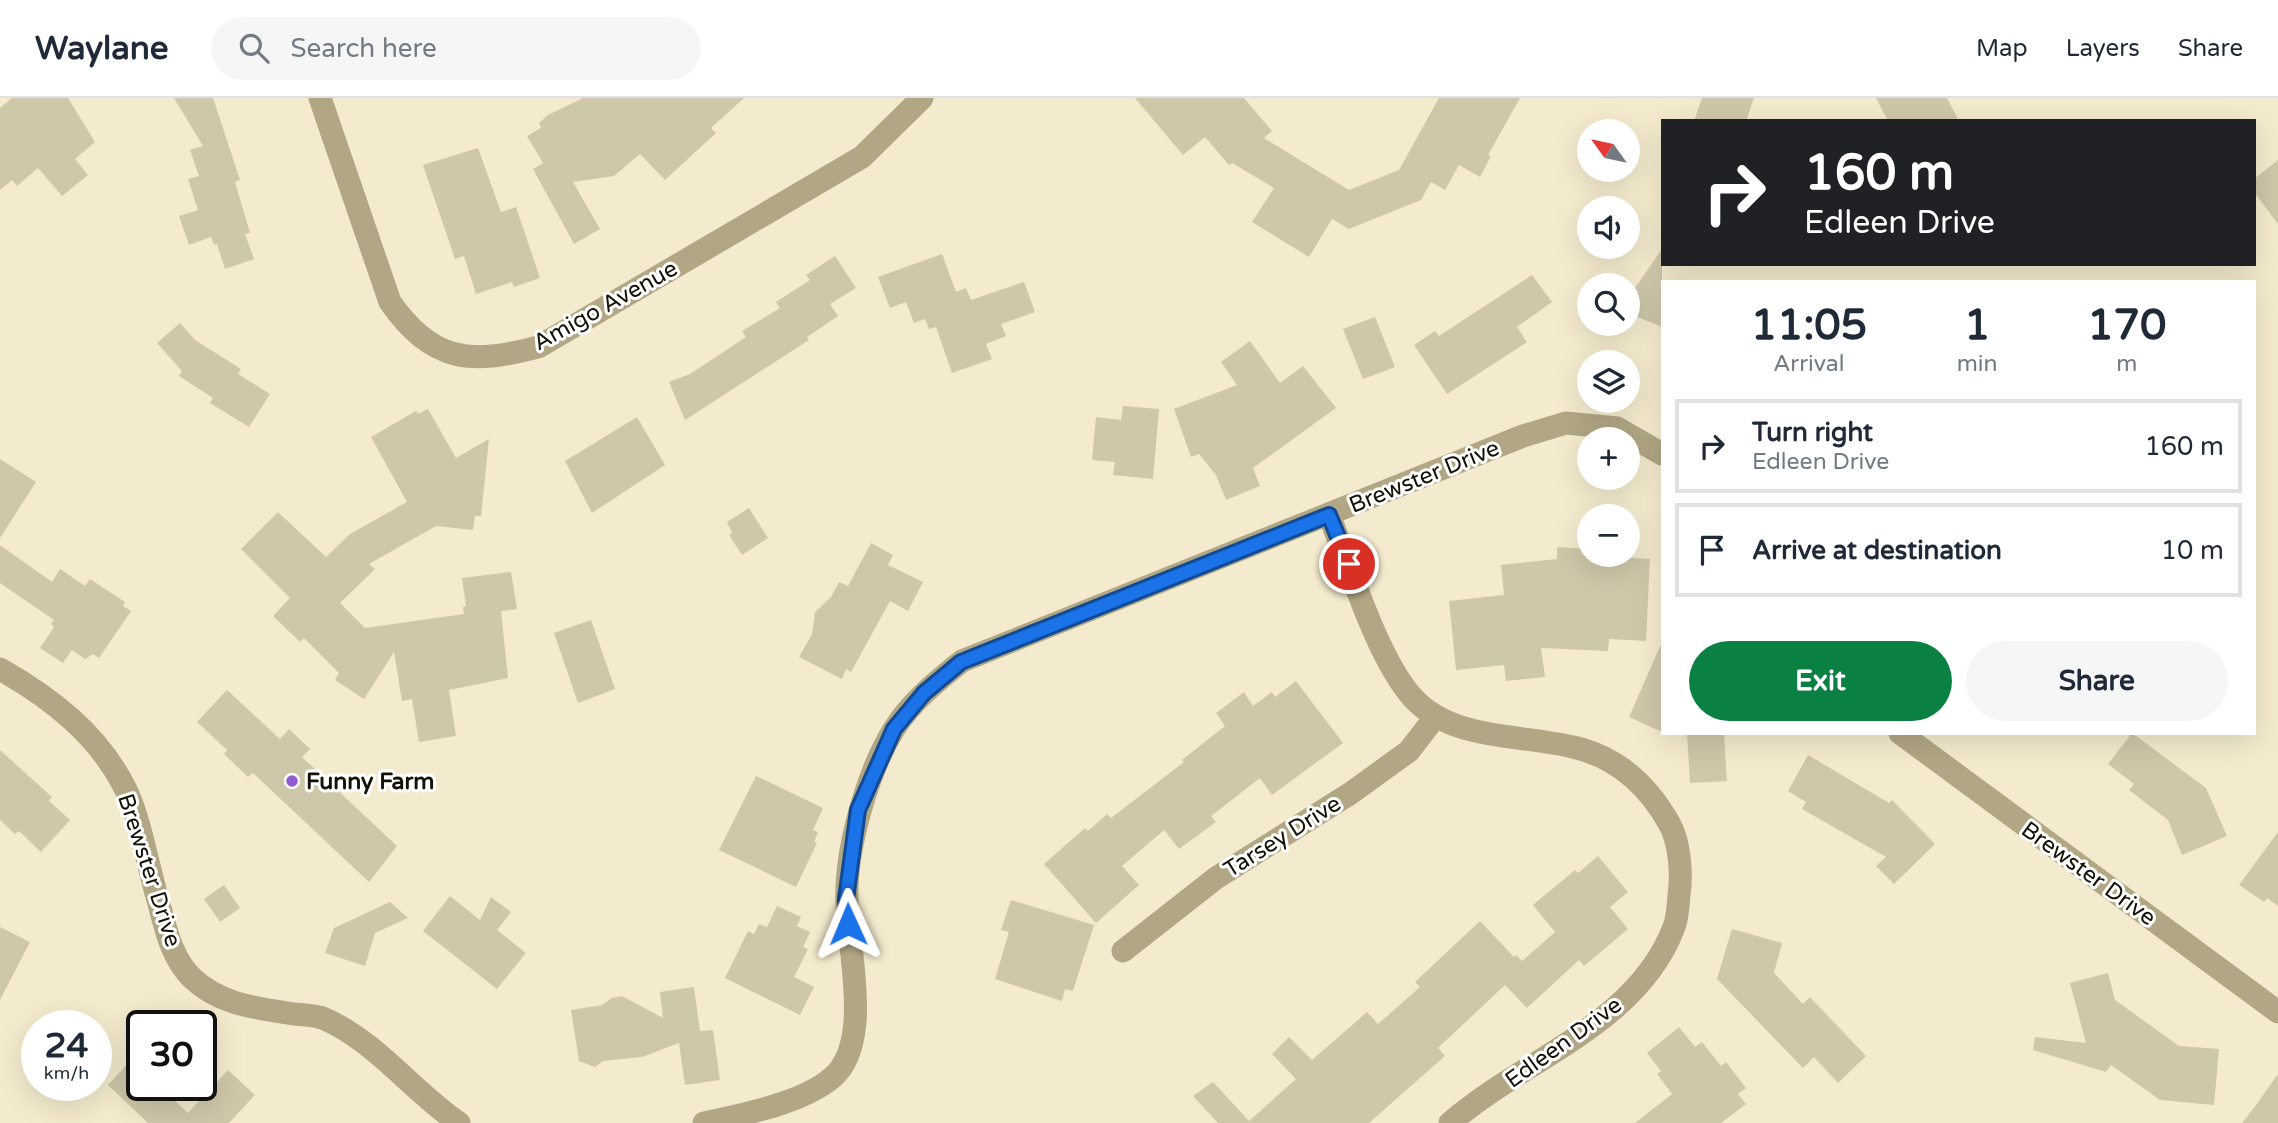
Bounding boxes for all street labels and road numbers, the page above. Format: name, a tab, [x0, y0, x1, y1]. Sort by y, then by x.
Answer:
street label: Amigo Avenue	[528, 255, 683, 357]
street label: Brewster Drive	[1345, 434, 1504, 520]
street label: Brewster Drive	[111, 790, 187, 950]
street label: Tarsey Drive	[1219, 790, 1346, 884]
street label: Brewster Drive	[2016, 816, 2161, 932]
street label: Edleen Drive	[1500, 991, 1627, 1094]

